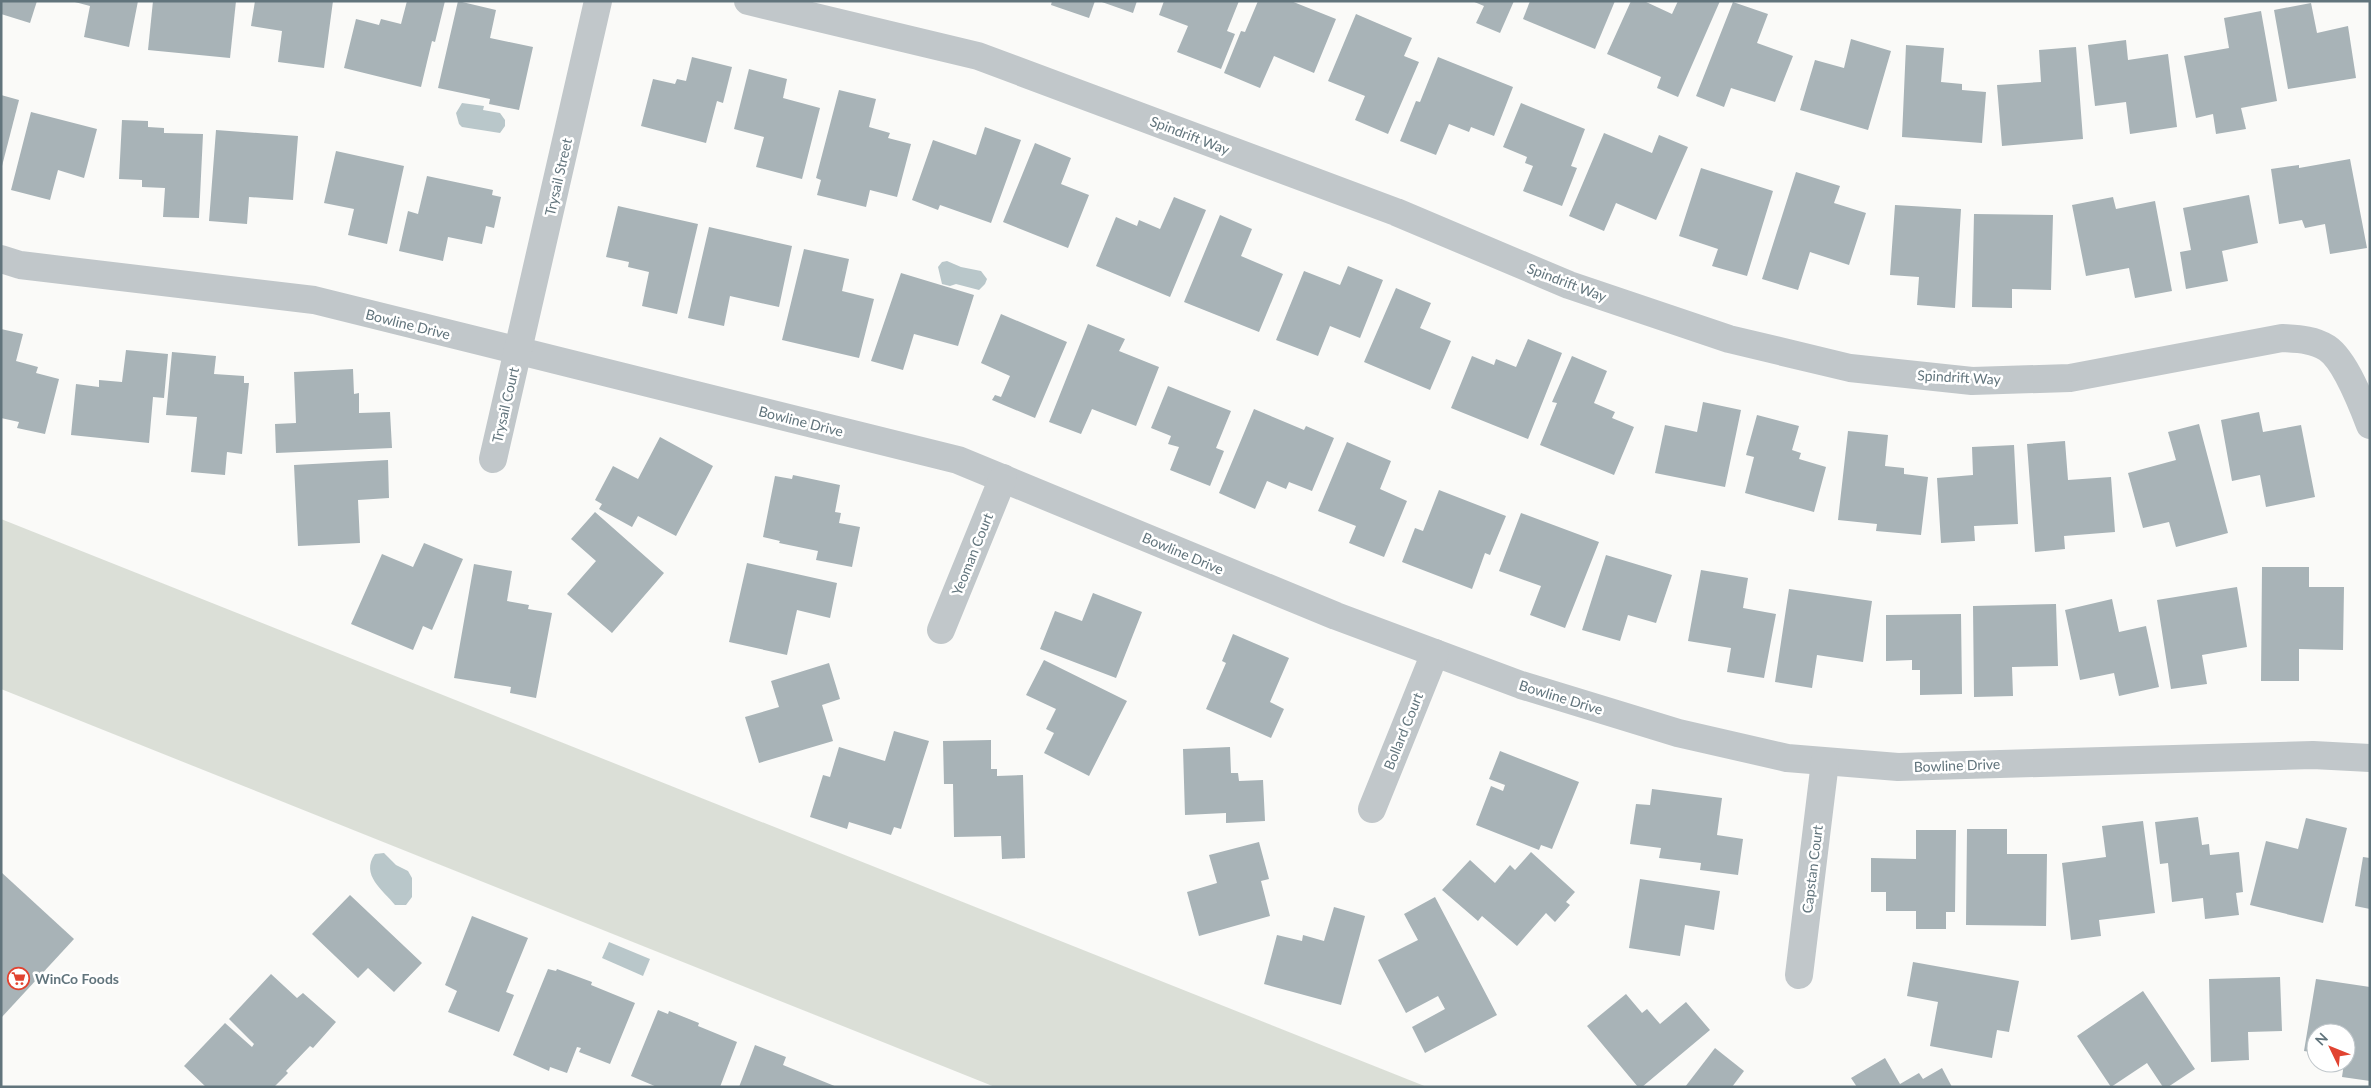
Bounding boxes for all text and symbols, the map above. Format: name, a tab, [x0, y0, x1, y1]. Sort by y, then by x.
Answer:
street label: Spindrift Way	[1148, 112, 1233, 158]
street label: Trysail Street	[541, 137, 575, 217]
street label: Spindrift Way	[1525, 259, 1610, 305]
street label: Bowline Drive	[364, 305, 452, 343]
street label: Trysail Court	[488, 365, 522, 445]
street label: Spindrift Way	[1917, 366, 2002, 388]
street label: Bowline Drive	[757, 402, 845, 440]
street label: Yeoman Court	[948, 510, 996, 598]
street label: Bowline Drive	[1140, 528, 1226, 578]
street label: Bowline Drive	[1517, 676, 1605, 718]
street label: Bollard Court	[1380, 690, 1426, 772]
street label: Bowline Drive	[1913, 755, 2001, 775]
street label: Capstan Court	[1798, 824, 1826, 914]
supermarket icon: WinCo Foods	[7, 966, 31, 990]
place label: WinCo Foods	[35, 970, 119, 987]
north arrow	[2306, 1023, 2356, 1073]
text: N	[2311, 1029, 2331, 1049]

